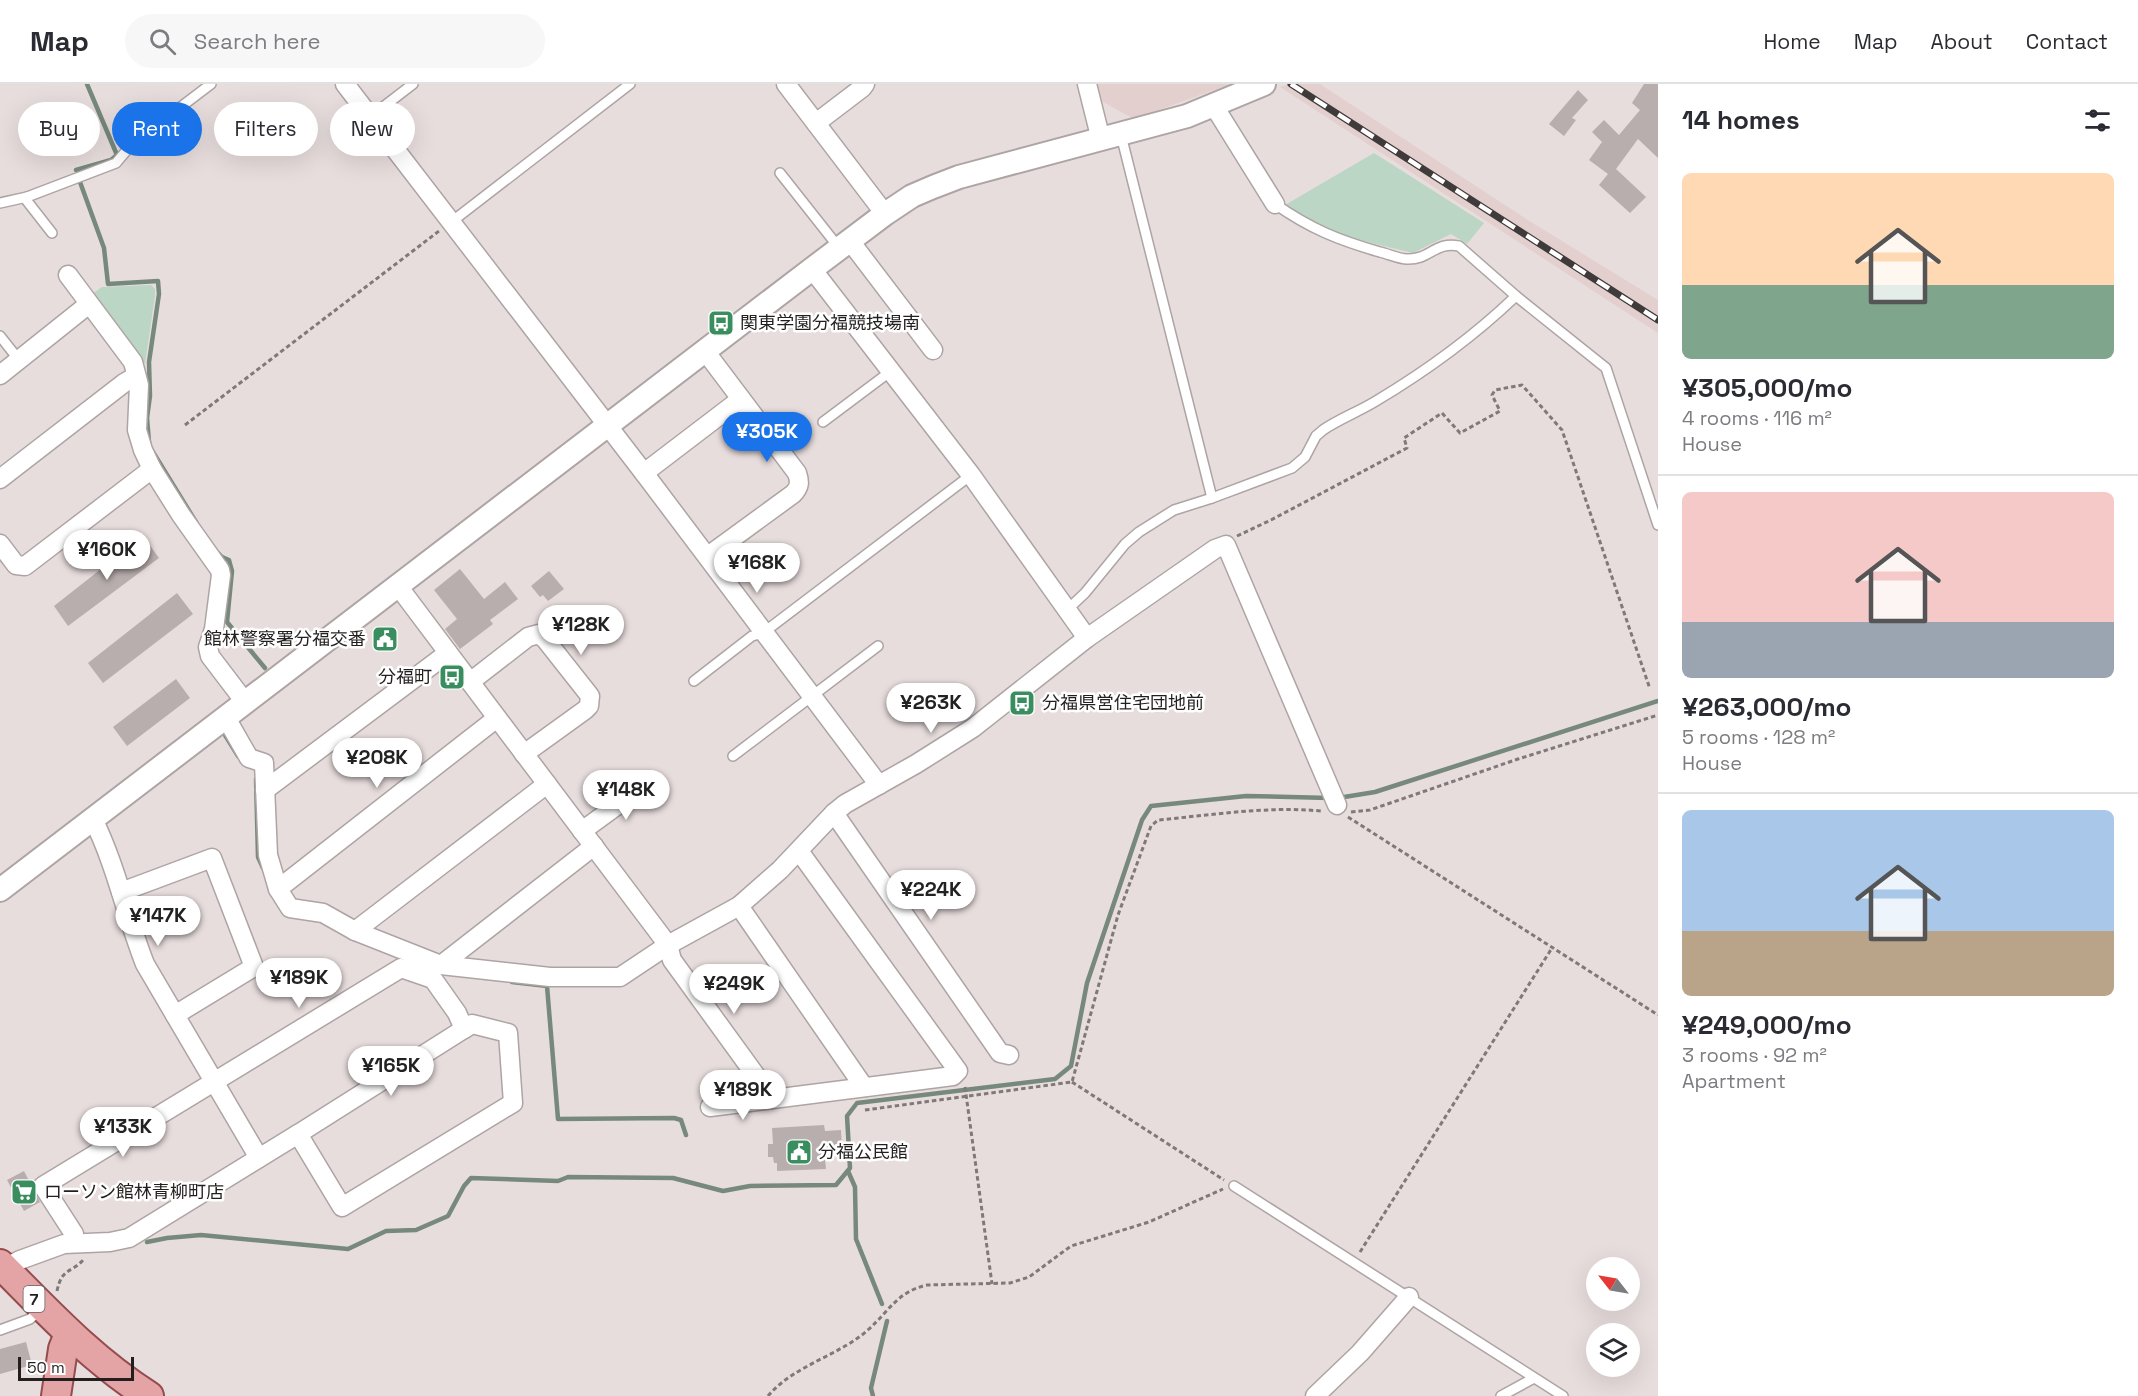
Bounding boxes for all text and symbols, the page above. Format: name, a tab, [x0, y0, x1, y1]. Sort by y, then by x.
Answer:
search box	[125, 14, 545, 68]
text: Map	[30, 23, 89, 59]
icon: search	[146, 25, 179, 58]
text: Search here	[194, 27, 321, 55]
text: Home	[1763, 28, 1821, 55]
text: Map	[1854, 28, 1898, 55]
text: About	[1931, 28, 1993, 55]
text: Contact	[2026, 28, 2108, 55]
chip: Buy	[18, 102, 100, 156]
chip: Rent	[112, 102, 202, 156]
chip: Filters	[214, 102, 318, 156]
chip: New	[330, 102, 415, 156]
text: 14 homes	[1682, 103, 1800, 137]
icon: filters	[2081, 104, 2114, 137]
icon: home	[1844, 212, 1952, 320]
bus stop icon: 関東学園分福競技場南	[706, 308, 736, 338]
place label: 関東学園分福競技場南	[740, 311, 920, 334]
text: ¥305,000/mo	[1682, 371, 1852, 405]
text: 4 rooms · 116 m²	[1682, 405, 1832, 431]
pin: ¥305K	[725, 412, 809, 463]
text: ¥305K	[736, 418, 798, 444]
text: House	[1682, 431, 1742, 457]
pin: ¥160K	[65, 530, 149, 581]
icon: home	[1844, 531, 1952, 639]
text: ¥160K	[77, 536, 137, 562]
pin: ¥168K	[715, 543, 799, 594]
text: ¥168K	[728, 549, 786, 575]
pin: ¥128K	[539, 605, 623, 656]
text: ¥128K	[552, 611, 610, 637]
public building icon: 館林警察署分福交番	[370, 624, 400, 654]
place label: 館林警察署分福交番	[204, 627, 366, 650]
bus stop icon: 分福町	[437, 662, 467, 692]
place label: 分福町	[378, 665, 432, 688]
pin: ¥263K	[889, 683, 973, 734]
bus stop icon: 分福県営住宅団地前	[1007, 688, 1037, 718]
text: ¥263K	[900, 689, 962, 715]
text: ¥263,000/mo	[1682, 690, 1852, 724]
place label: 分福県営住宅団地前	[1042, 691, 1204, 714]
text: 5 rooms · 128 m²	[1682, 724, 1835, 750]
pin: ¥208K	[335, 738, 419, 789]
text: ¥208K	[346, 744, 408, 770]
text: House	[1682, 750, 1742, 776]
pin: ¥148K	[584, 770, 668, 821]
text: ¥148K	[597, 776, 655, 802]
icon: home	[1844, 849, 1952, 957]
pin: ¥224K	[889, 870, 973, 921]
text: ¥224K	[900, 876, 962, 902]
pin: ¥147K	[116, 896, 200, 947]
text: ¥147K	[130, 902, 186, 928]
pin: ¥189K	[257, 958, 341, 1009]
text: ¥189K	[270, 964, 328, 990]
pin: ¥249K	[692, 964, 776, 1015]
text: ¥249K	[703, 970, 765, 996]
text: ¥249,000/mo	[1682, 1008, 1852, 1042]
text: 3 rooms · 92 m²	[1682, 1042, 1827, 1068]
pin: ¥165K	[349, 1046, 433, 1097]
text: ¥165K	[362, 1052, 420, 1078]
text: Apartment	[1682, 1068, 1786, 1094]
pin: ¥189K	[701, 1070, 785, 1121]
text: ¥189K	[714, 1076, 772, 1102]
pin: ¥133K	[81, 1107, 165, 1158]
text: ¥133K	[94, 1113, 152, 1139]
public building icon: 分福公民館	[784, 1137, 814, 1167]
place label: 分福公民館	[818, 1140, 908, 1163]
supermarket icon: ローソン館林青柳町店	[9, 1177, 39, 1207]
place label: ローソン館林青柳町店	[44, 1180, 224, 1203]
north arrow	[1586, 1257, 1640, 1311]
map controls	[1586, 1257, 1640, 1377]
road number: 7	[24, 1286, 44, 1312]
button: layers	[1586, 1323, 1640, 1377]
scale bar	[18, 1354, 134, 1382]
text: 50 m	[27, 1357, 65, 1378]

